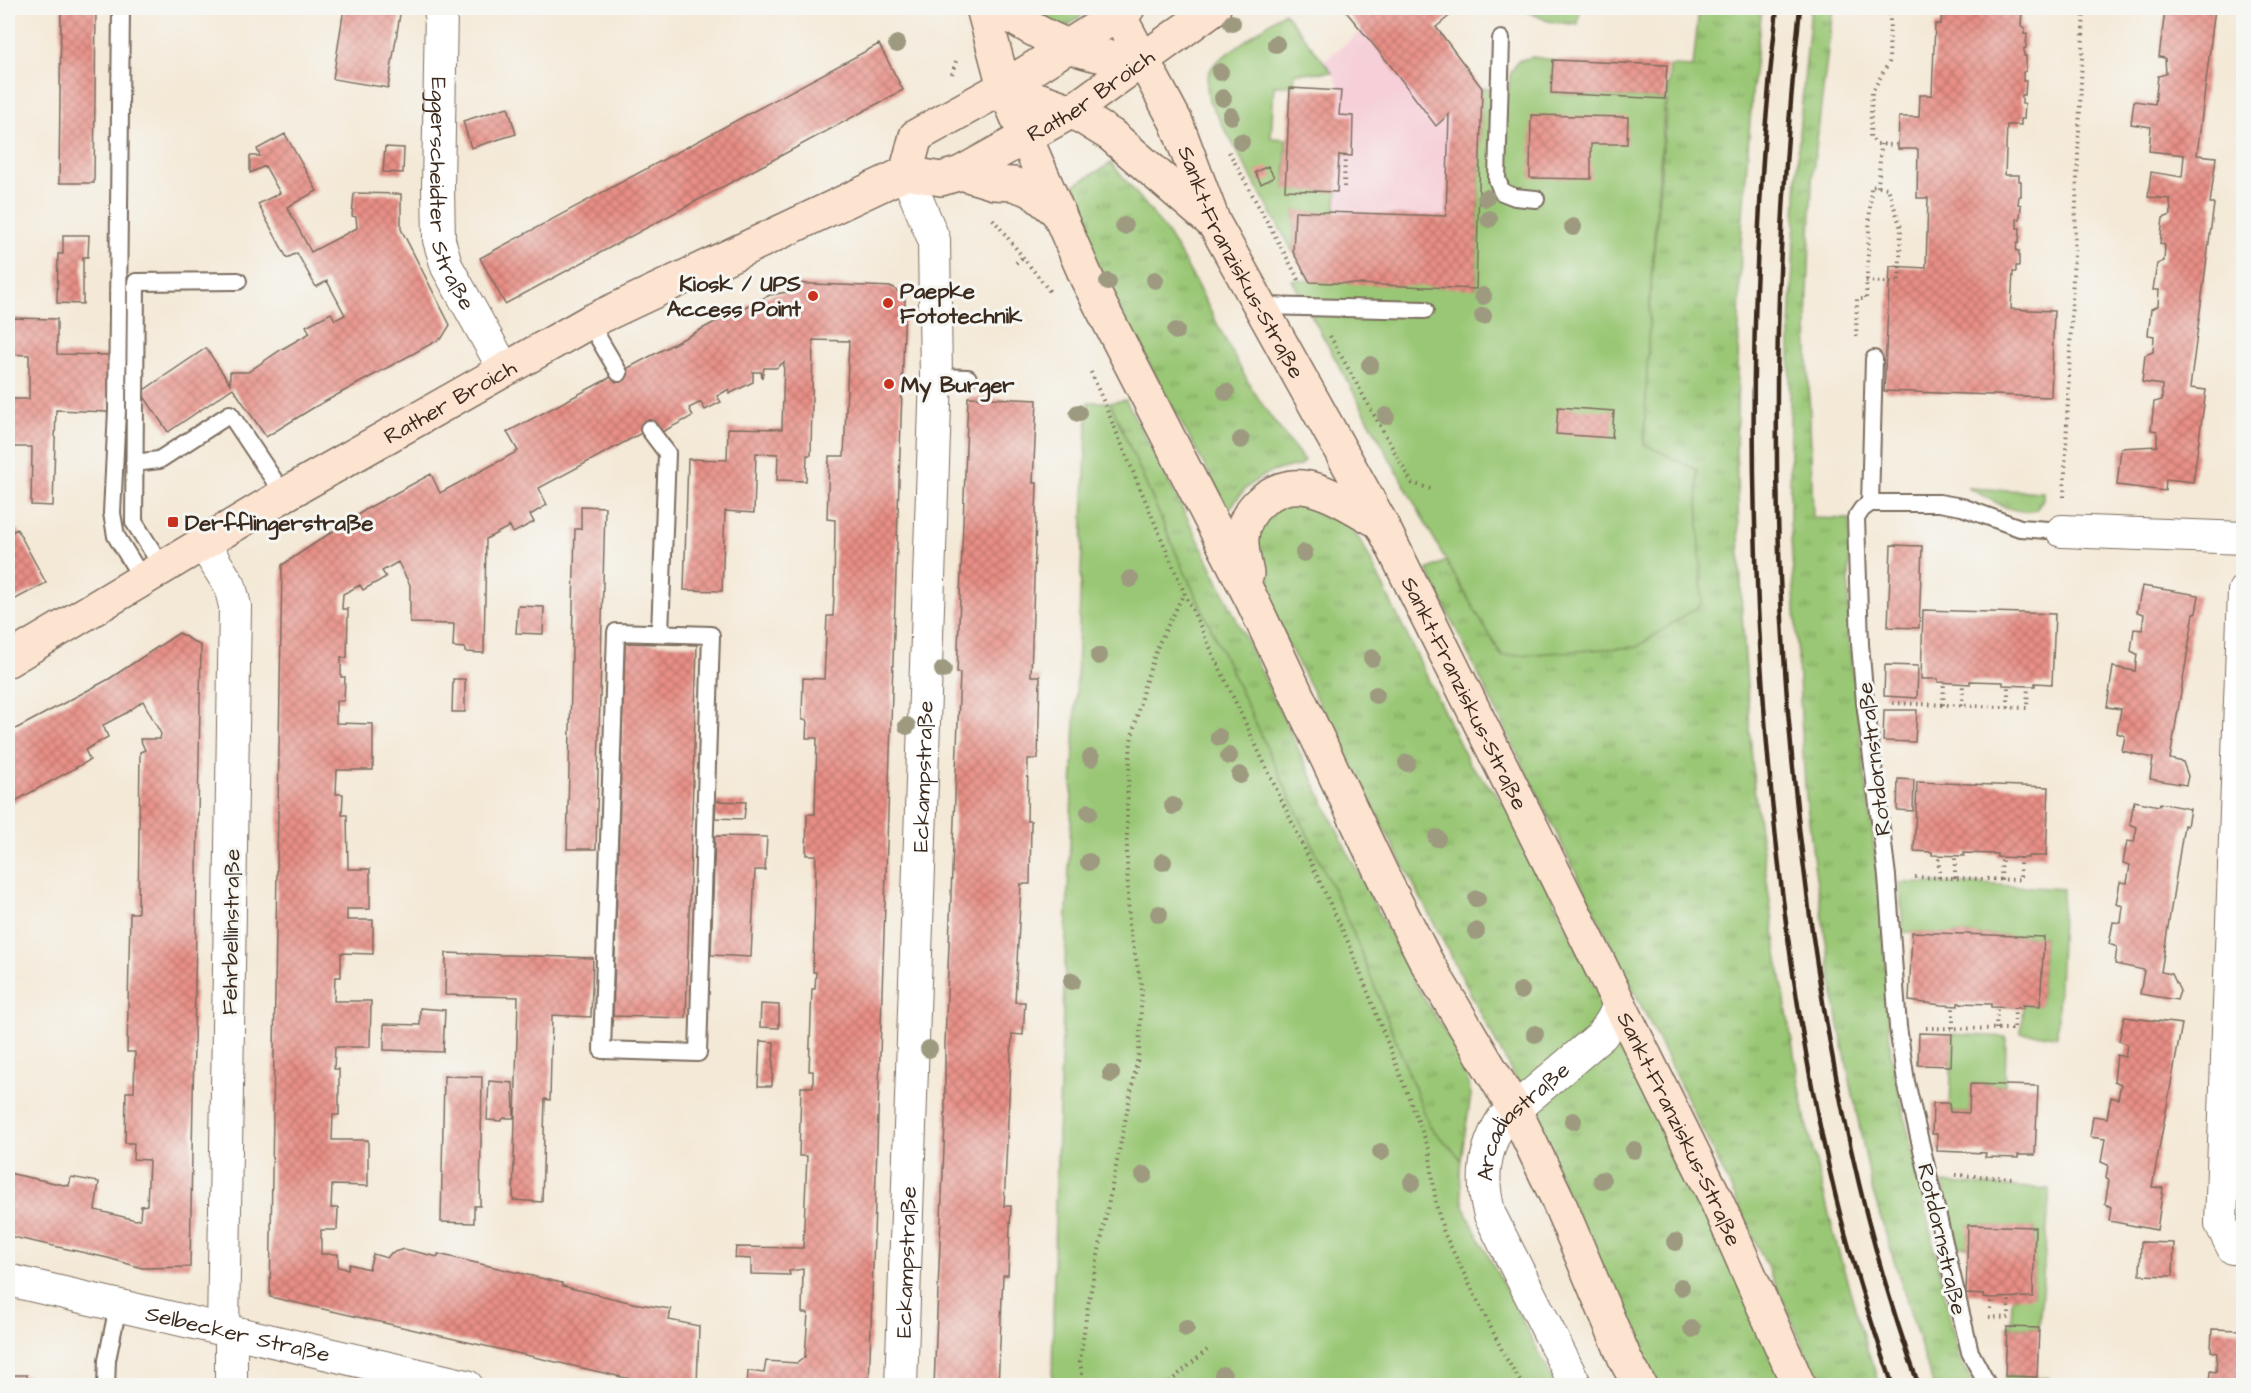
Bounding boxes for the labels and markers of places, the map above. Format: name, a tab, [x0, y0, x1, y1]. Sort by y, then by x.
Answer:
place label: Kiosk / UPS Access Point	[667, 269, 802, 325]
place label: Paepke Fototechnik	[900, 276, 1023, 332]
marker: Kiosk / UPS Access Point	[806, 289, 820, 303]
marker: Paepke Fototechnik	[881, 296, 895, 310]
place label: My Burger	[901, 370, 1015, 403]
marker: My Burger	[882, 377, 896, 391]
place label: Derfflingerstraße	[185, 508, 374, 540]
marker: Derfflingerstraße	[166, 515, 180, 529]

